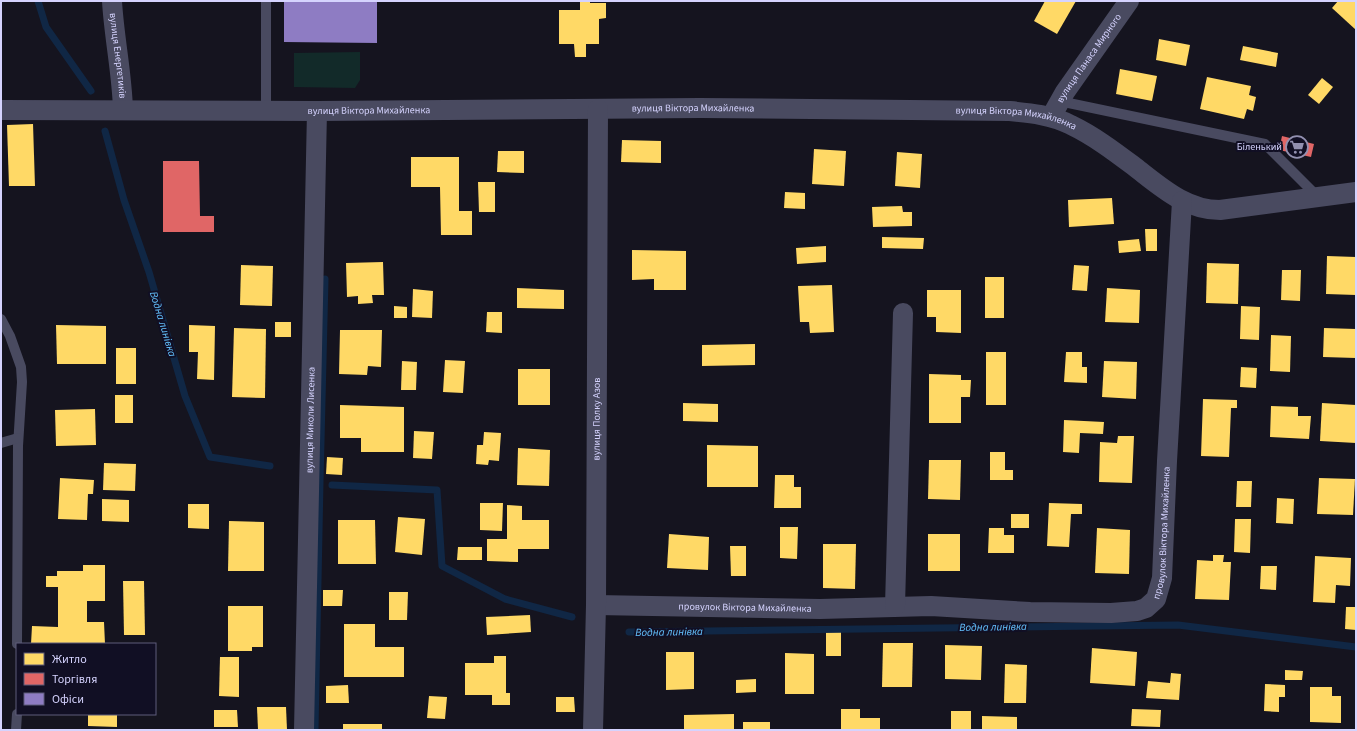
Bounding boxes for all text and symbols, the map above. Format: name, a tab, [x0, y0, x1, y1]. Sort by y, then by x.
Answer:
street label: вулиця Панаса Мирного	[1053, 11, 1125, 105]
street label: вулиця Енергетиків	[106, 12, 129, 99]
street label: вулиця Віктора Михайленка	[632, 101, 754, 116]
street label: вулиця Віктора Михайленка	[308, 103, 430, 118]
street label: вулиця Віктора Михайленка	[956, 103, 1079, 134]
supermarket icon: Біленький	[1284, 134, 1310, 160]
place label: Біленький	[1237, 140, 1282, 154]
water label: Водна линівка	[146, 289, 180, 359]
street label: вулиця Миколи Лисенка	[302, 367, 319, 473]
street label: вулиця Полку Азов	[590, 378, 604, 460]
street label: провулок Віктора Михайленка	[1149, 466, 1174, 601]
street label: провулок Віктора Михайленка	[678, 599, 812, 616]
water label: Водна линівка	[959, 619, 1027, 635]
water label: Водна линівка	[635, 624, 703, 640]
legend	[16, 643, 156, 715]
text: Житло	[52, 651, 87, 668]
text: Торгівля	[52, 671, 97, 688]
text: Офіси	[52, 691, 84, 708]

